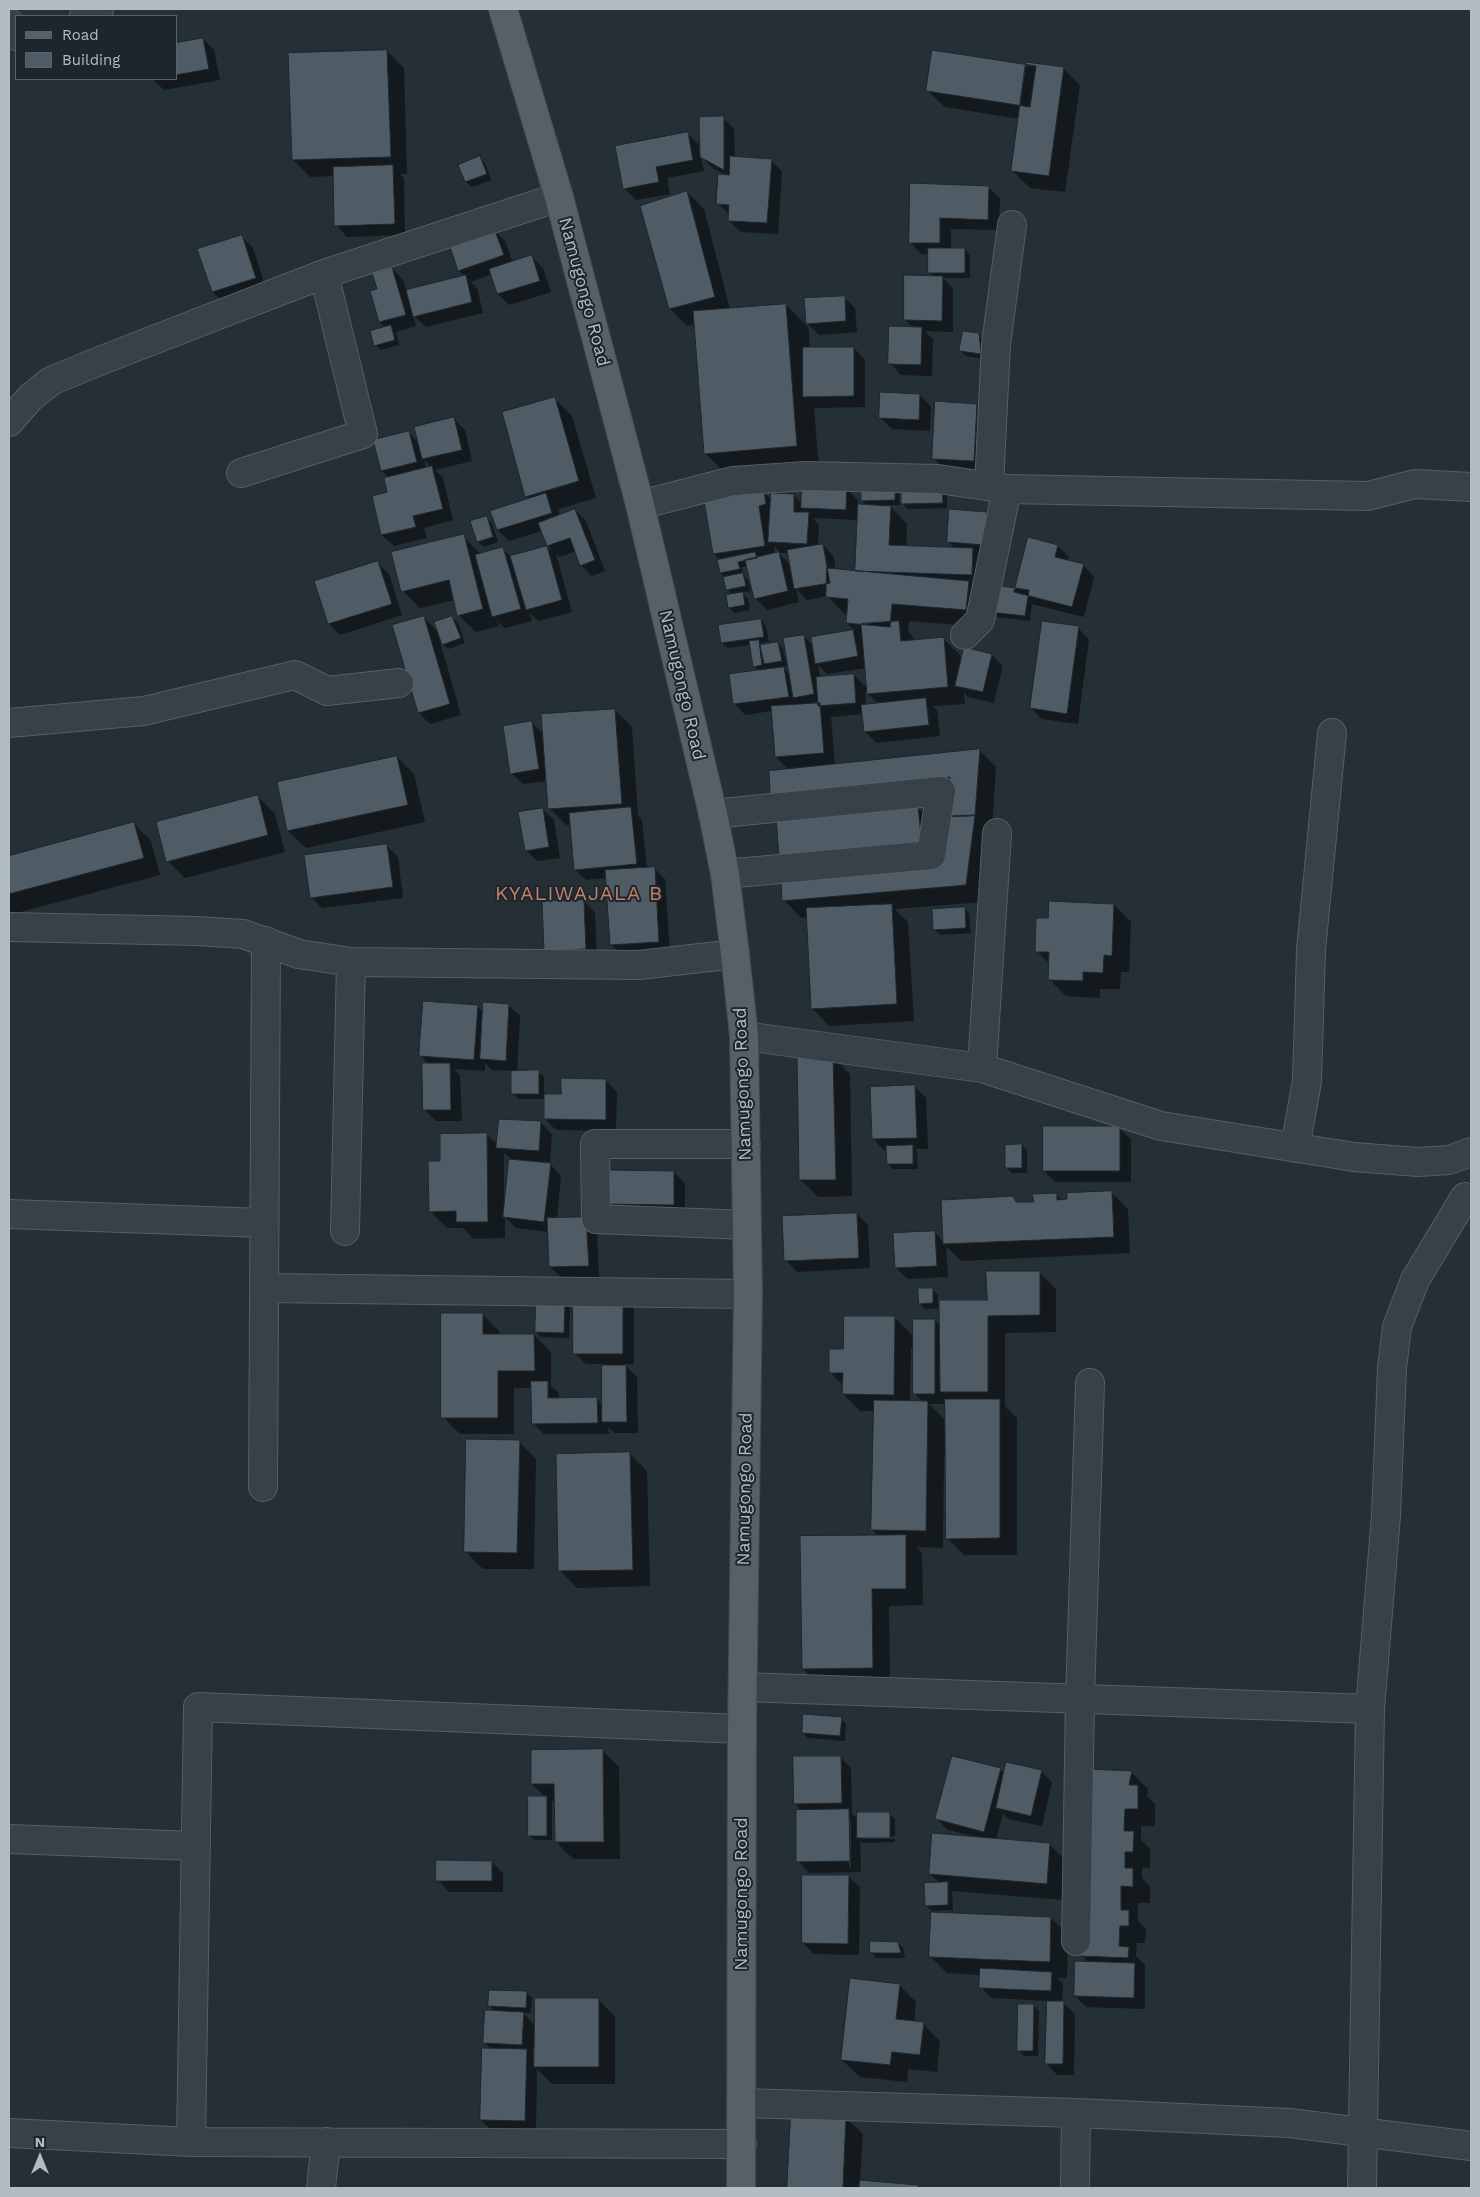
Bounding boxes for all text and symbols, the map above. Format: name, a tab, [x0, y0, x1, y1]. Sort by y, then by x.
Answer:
legend	[15, 15, 178, 80]
text: Road	[62, 26, 99, 44]
text: Building	[62, 51, 120, 69]
street label: Namugongo Road	[554, 215, 614, 369]
street label: Namugongo Road	[654, 608, 710, 762]
district label: KYALIWAJALA B	[493, 882, 665, 906]
street label: Namugongo Road	[730, 1007, 756, 1161]
street label: Namugongo Road	[733, 1412, 757, 1566]
street label: Namugongo Road	[731, 1817, 753, 1971]
north arrow	[15, 2132, 65, 2182]
text: N	[35, 2134, 45, 2150]

